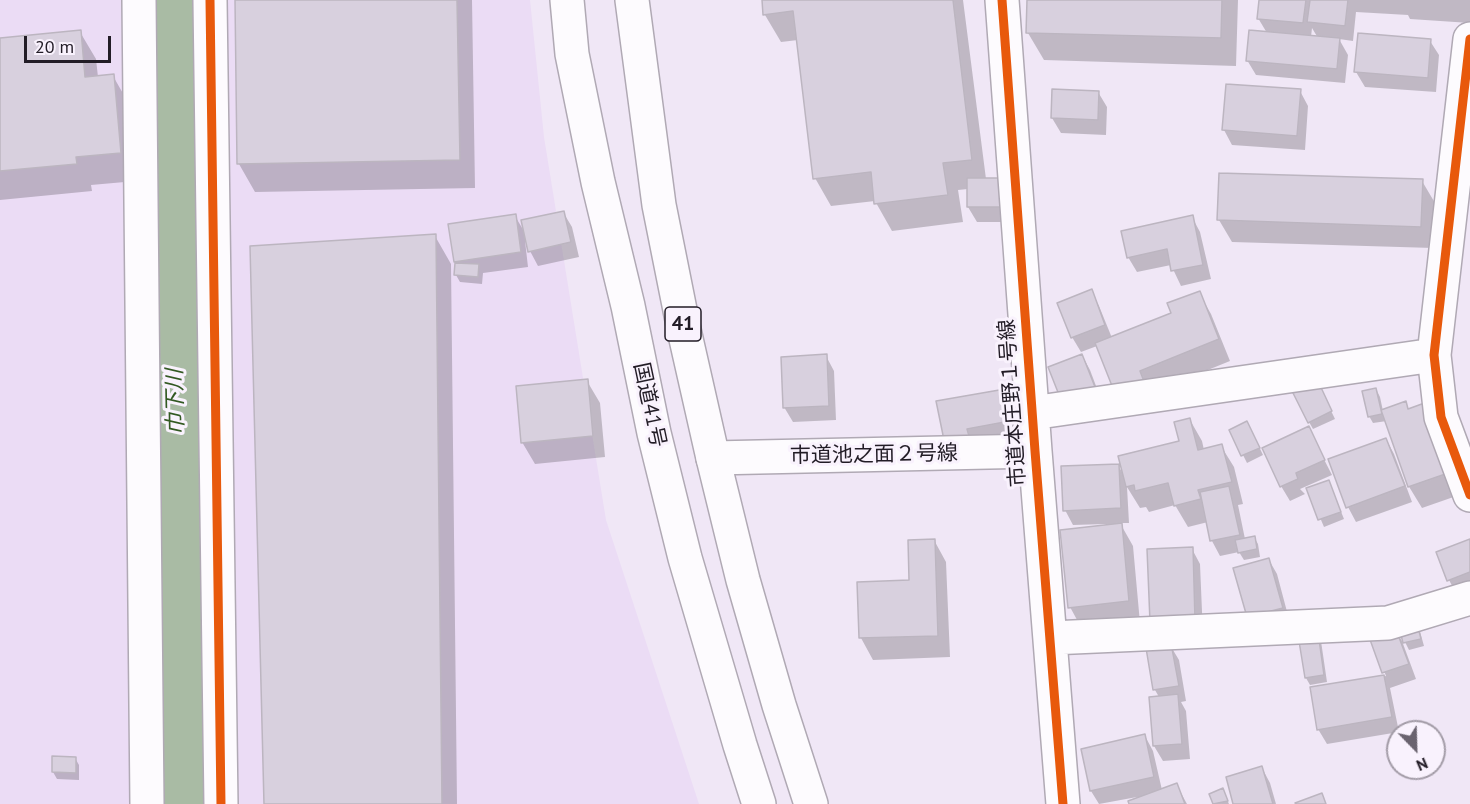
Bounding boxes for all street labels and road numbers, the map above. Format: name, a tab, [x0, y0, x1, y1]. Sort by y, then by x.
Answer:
road number: 41	[665, 307, 701, 341]
street label: 市道本庄野１号線	[995, 318, 1031, 488]
street label: 国道41号	[628, 360, 670, 450]
street label: 市道池之面２号線	[790, 441, 958, 469]

